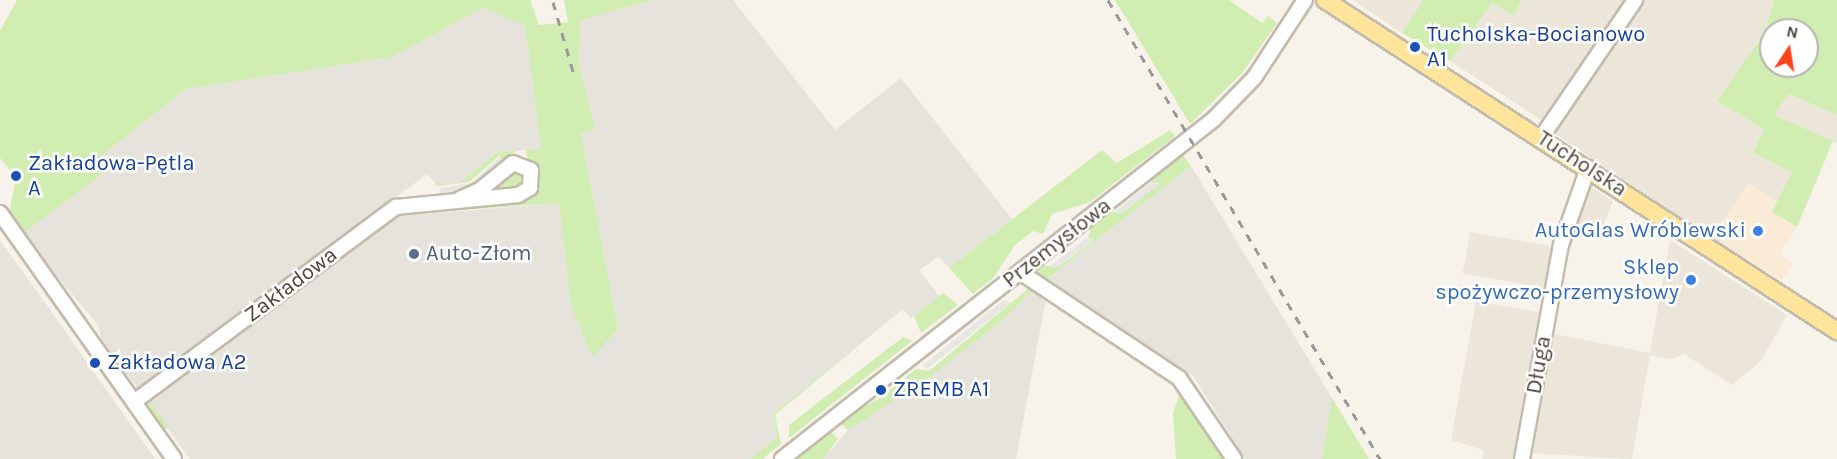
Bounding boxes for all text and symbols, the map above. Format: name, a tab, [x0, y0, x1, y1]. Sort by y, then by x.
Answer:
north arrow	[1759, 18, 1819, 78]
place label: Tucholska-Bocianowo A1	[1427, 21, 1645, 72]
text: N	[1785, 21, 1800, 42]
marker: Tucholska-Bocianowo A1	[1408, 40, 1422, 54]
street label: Tucholska	[1532, 125, 1632, 203]
place label: Zakładowa-Pętla A	[28, 150, 195, 202]
marker: Zakładowa-Pętla A	[9, 169, 23, 183]
street label: Przemysłowa	[997, 192, 1117, 294]
place label: AutoGlas Wróblewski	[1535, 218, 1746, 244]
marker: AutoGlas Wróblewski	[1751, 224, 1765, 238]
place label: Auto-Złom	[426, 241, 532, 267]
street label: Zakładowa	[240, 242, 342, 328]
marker: Auto-Złom	[407, 247, 421, 261]
place label: Sklep spożywczo-przemysłowy	[1435, 254, 1679, 306]
marker: Sklep spożywczo-przemysłowy	[1684, 273, 1698, 287]
street label: Długa	[1521, 334, 1557, 396]
place label: Zakładowa A2	[107, 350, 247, 376]
marker: Zakładowa A2	[88, 356, 102, 370]
place label: ZREMB A1	[893, 377, 989, 403]
marker: ZREMB A1	[874, 383, 888, 397]

